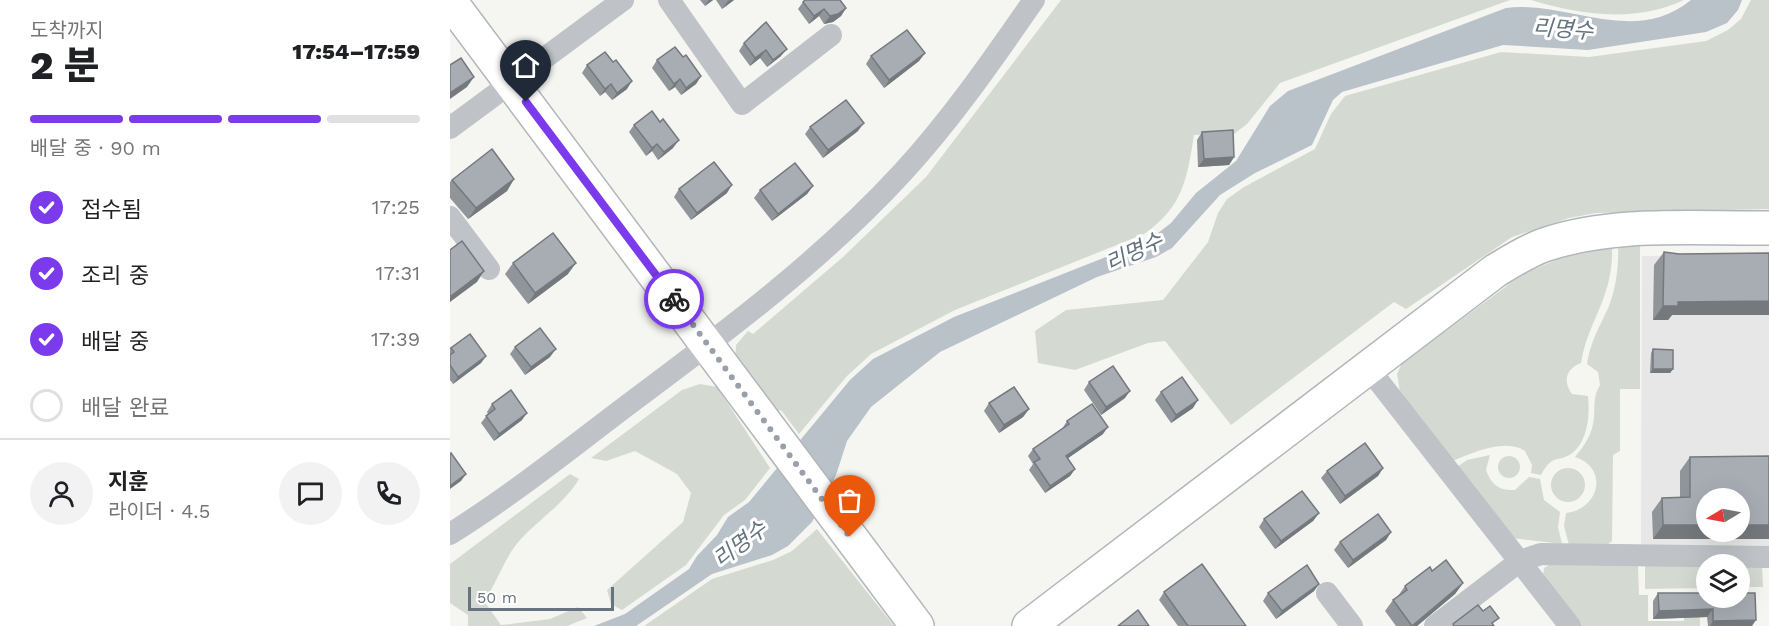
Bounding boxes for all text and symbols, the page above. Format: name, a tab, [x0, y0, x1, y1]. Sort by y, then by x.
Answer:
water label: 리명수	[1532, 14, 1595, 44]
text: 도착까지	[30, 18, 104, 42]
text: 17:54–17:59	[292, 39, 420, 64]
pin	[500, 40, 551, 102]
text: 2 분	[30, 43, 100, 88]
icon: home	[509, 49, 542, 82]
text: 배달 중 · 90 m	[30, 136, 161, 160]
icon: check	[30, 191, 63, 224]
text: 17:25	[372, 195, 420, 219]
text: 접수됨	[81, 197, 142, 222]
water label: 리명수	[1101, 228, 1167, 276]
icon: check	[30, 257, 63, 290]
text: 17:31	[376, 261, 420, 285]
text: 조리 중	[81, 263, 149, 288]
courier	[644, 269, 704, 329]
icon: bike	[658, 283, 691, 316]
icon: check	[30, 323, 63, 356]
text: 17:39	[371, 327, 420, 351]
text: 배달 중	[81, 329, 149, 354]
text: 배달 완료	[81, 395, 169, 420]
button: person	[30, 462, 93, 525]
button: chat	[279, 462, 342, 525]
button: phone	[357, 462, 420, 525]
text: 지훈	[108, 469, 148, 494]
pin	[824, 475, 875, 537]
icon: bag	[833, 484, 866, 517]
north arrow	[1696, 488, 1750, 542]
map controls	[1696, 488, 1750, 608]
text: 라이더 · 4.5	[108, 499, 210, 523]
water label: 리명수	[708, 515, 772, 572]
button: layers	[1696, 554, 1750, 608]
scale bar	[468, 584, 614, 612]
text: 50 m	[477, 588, 517, 607]

